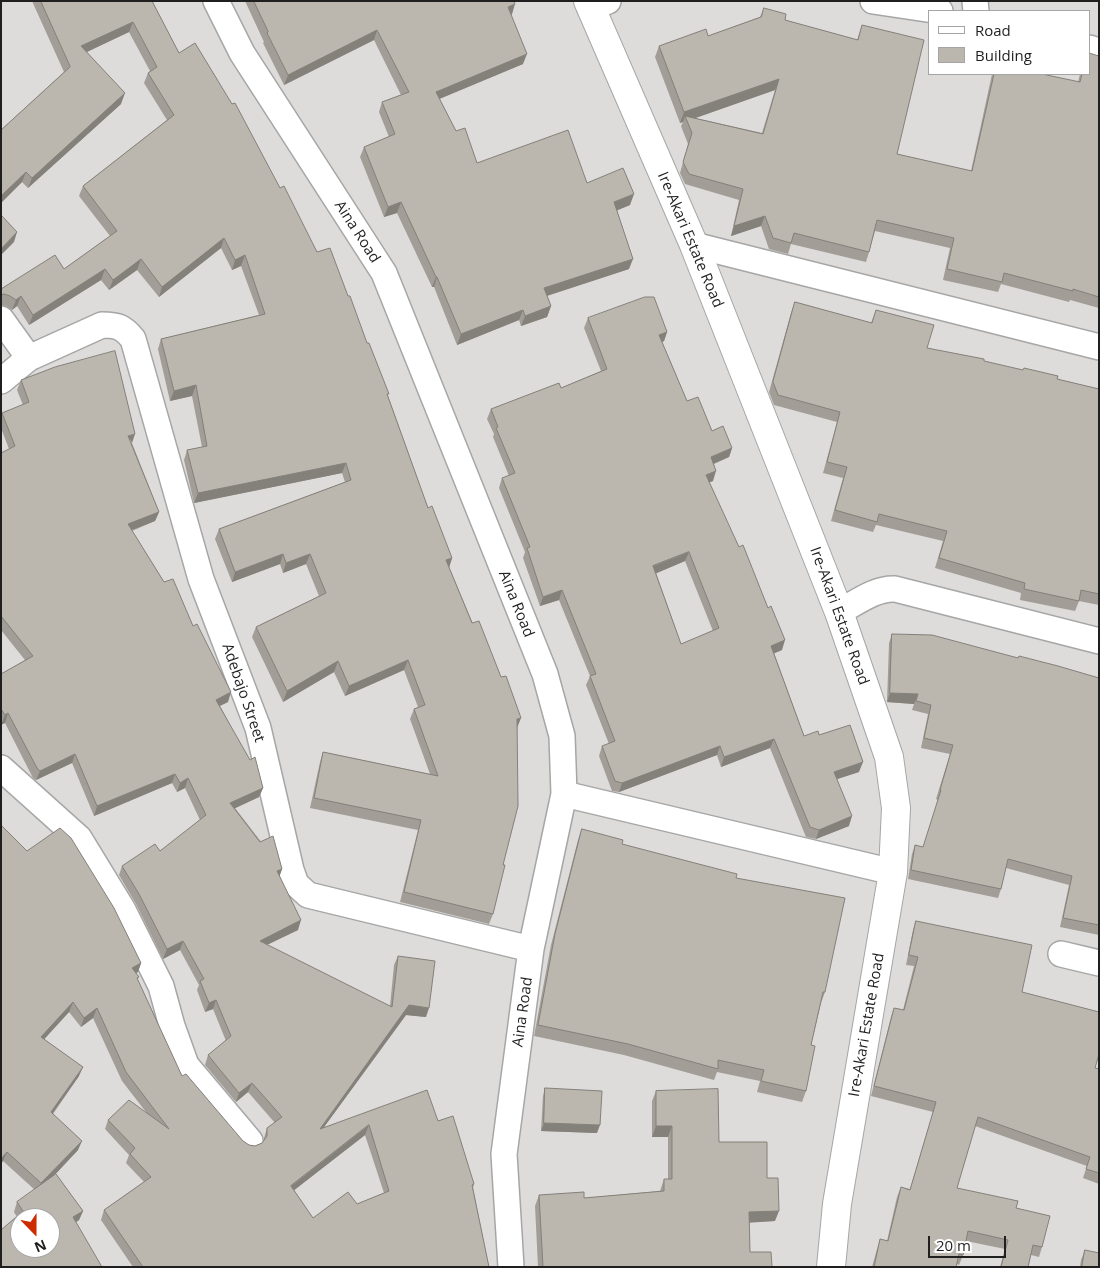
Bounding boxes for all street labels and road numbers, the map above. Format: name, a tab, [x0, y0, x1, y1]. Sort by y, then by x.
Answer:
street label: Ire-Akari Estate Road	[653, 169, 727, 311]
street label: Aina Road	[330, 198, 384, 266]
street label: Ire-Akari Estate Road	[806, 544, 872, 688]
street label: Aina Road	[494, 568, 538, 640]
street label: Adebajo Street	[218, 641, 268, 745]
street label: Ire-Akari Estate Road	[845, 952, 889, 1098]
street label: Aina Road	[509, 976, 537, 1048]

